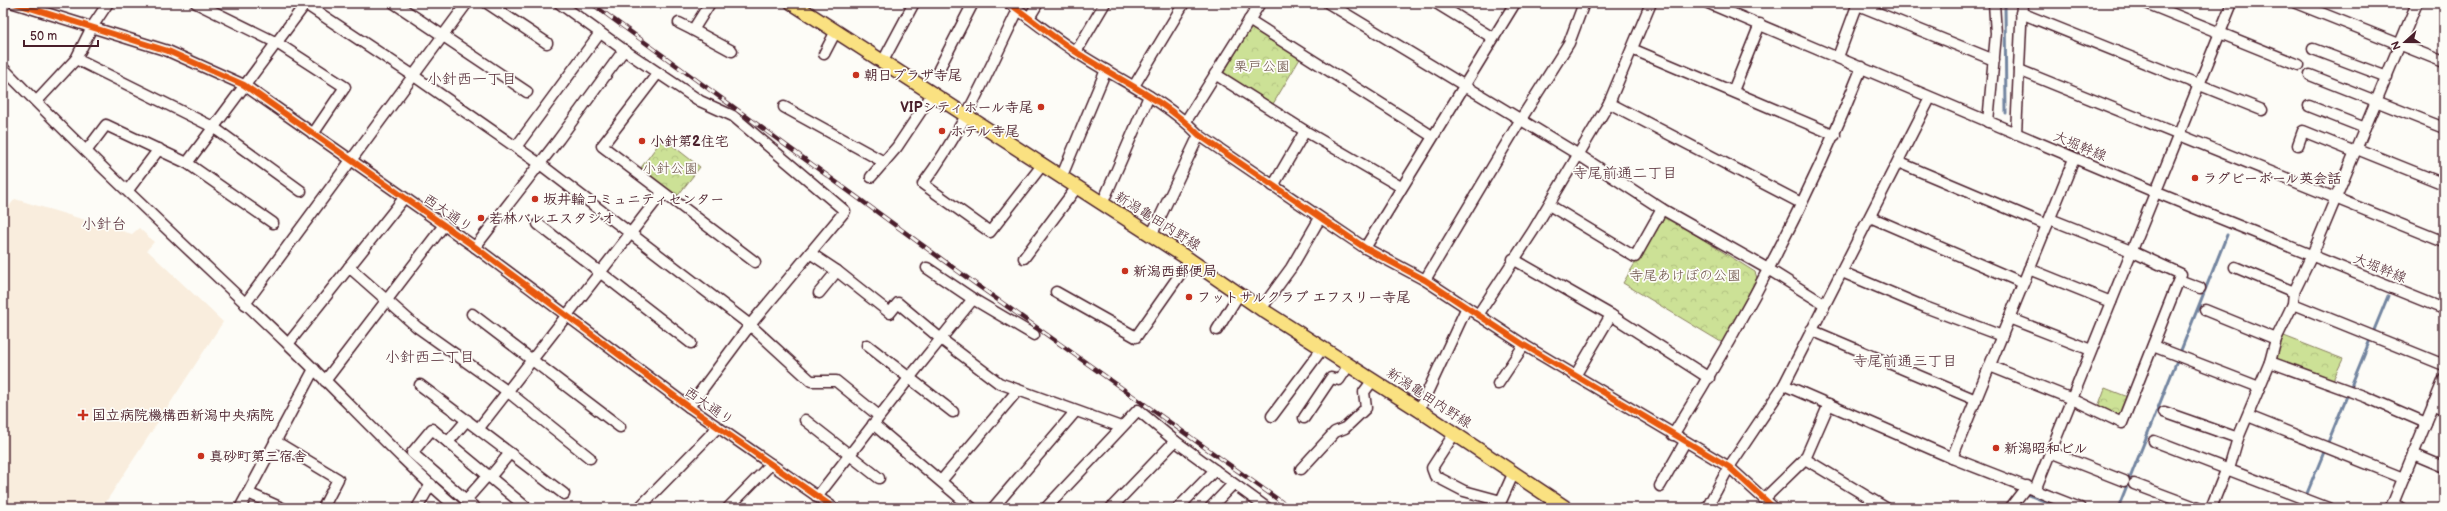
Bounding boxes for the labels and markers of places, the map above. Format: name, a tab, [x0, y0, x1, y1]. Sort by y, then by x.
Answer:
place label: 朝日プラザ寺尾	[864, 67, 962, 84]
marker: 朝日プラザ寺尾	[851, 70, 861, 80]
place label: VIPシティホール寺尾	[900, 99, 1033, 116]
marker: VIPシティホール寺尾	[1036, 102, 1046, 112]
place label: ホテル寺尾	[950, 123, 1019, 140]
marker: ホテル寺尾	[937, 126, 947, 136]
place label: 小針第2住宅	[650, 133, 728, 150]
marker: 小針第2住宅	[637, 136, 647, 146]
place label: ラグビーボール英会話	[2203, 170, 2341, 187]
marker: ラグビーボール英会話	[2190, 173, 2200, 183]
place label: 坂井輪コミュニティセンター	[543, 191, 724, 208]
marker: 坂井輪コミュニティセンター	[530, 194, 540, 204]
place label: 若林バレエスタジオ	[489, 210, 615, 227]
marker: 若林バレエスタジオ	[476, 213, 486, 223]
place label: 新潟西郵便局	[1133, 263, 1217, 280]
marker: 新潟西郵便局	[1120, 266, 1130, 276]
place label: フットサルクラブ エフスリー寺尾	[1197, 289, 1410, 306]
marker: フットサルクラブ エフスリー寺尾	[1184, 292, 1194, 302]
place label: 国立病院機構西新潟中央病院	[92, 407, 274, 424]
marker: 国立病院機構西新潟中央病院	[77, 409, 89, 421]
place label: 新潟昭和ビル	[2004, 440, 2088, 457]
marker: 新潟昭和ビル	[1991, 443, 2001, 453]
place label: 真砂町第三宿舎	[209, 448, 307, 465]
marker: 真砂町第三宿舎	[196, 451, 206, 461]

